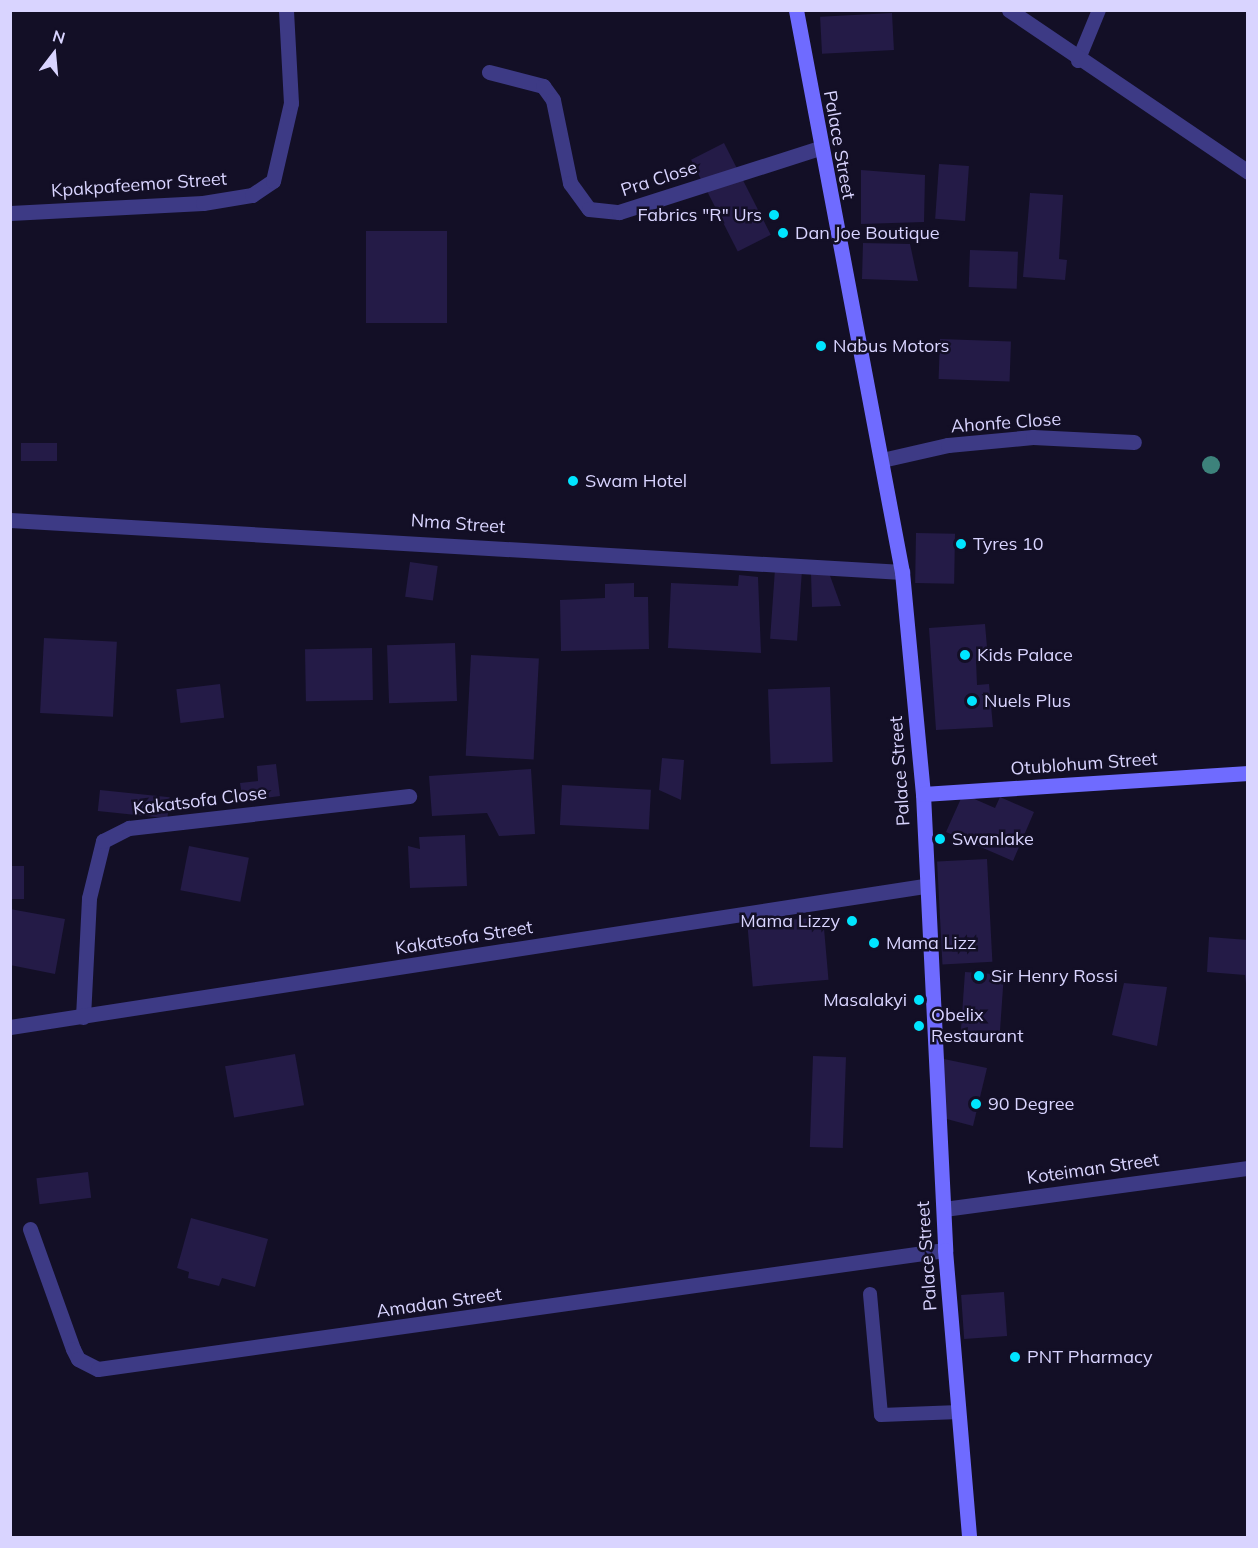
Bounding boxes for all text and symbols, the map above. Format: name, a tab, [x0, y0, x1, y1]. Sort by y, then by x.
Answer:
north arrow	[24, 24, 84, 84]
text: N	[50, 25, 68, 48]
street label: Palace Street	[819, 89, 859, 201]
street label: Pra Close	[618, 157, 700, 201]
street label: Kpakpafeemor Street	[50, 168, 228, 202]
place label: Fabrics "R" Urs	[638, 204, 762, 226]
marker: Fabrics "R" Urs	[767, 208, 781, 222]
place label: Dan Joe Boutique	[795, 222, 940, 244]
marker: Dan Joe Boutique	[776, 226, 790, 240]
place label: Nabus Motors	[833, 335, 950, 357]
marker: Nabus Motors	[814, 339, 828, 353]
street label: Ahonfe Close	[950, 408, 1062, 438]
place label: Swam Hotel	[585, 470, 687, 492]
marker: Swam Hotel	[566, 474, 580, 488]
street label: Nma Street	[410, 510, 506, 538]
place label: Tyres 10	[973, 533, 1044, 555]
marker: Tyres 10	[954, 537, 968, 551]
place label: Kids Palace	[977, 644, 1073, 666]
marker: Kids Palace	[958, 648, 972, 662]
place label: Nuels Plus	[984, 690, 1071, 712]
marker: Nuels Plus	[965, 694, 979, 708]
street label: Palace Street	[885, 715, 915, 827]
street label: Otublohum Street	[1010, 748, 1158, 780]
street label: Kakatsofa Close	[132, 782, 268, 820]
place label: Swanlake	[952, 828, 1034, 850]
marker: Swanlake	[933, 832, 947, 846]
place label: Mama Lizzy	[740, 910, 840, 932]
marker: Mama Lizzy	[845, 914, 859, 928]
street label: Kakatsofa Street	[394, 916, 534, 960]
place label: Mama Lizz	[886, 932, 976, 954]
marker: Mama Lizz	[867, 936, 881, 950]
place label: Sir Henry Rossi	[991, 965, 1118, 987]
marker: Sir Henry Rossi	[972, 969, 986, 983]
place label: Masalakyi	[823, 989, 907, 1011]
marker: Masalakyi	[912, 993, 926, 1007]
place label: Obelix Restaurant	[931, 1005, 1023, 1048]
marker: Obelix Restaurant	[912, 1019, 926, 1033]
place label: 90 Degree	[988, 1093, 1074, 1115]
marker: 90 Degree	[969, 1097, 983, 1111]
street label: Koteiman Street	[1025, 1149, 1161, 1189]
street label: Palace Street	[912, 1200, 942, 1312]
street label: Amadan Street	[375, 1284, 503, 1322]
place label: PNT Pharmacy	[1027, 1346, 1152, 1368]
marker: PNT Pharmacy	[1008, 1350, 1022, 1364]

